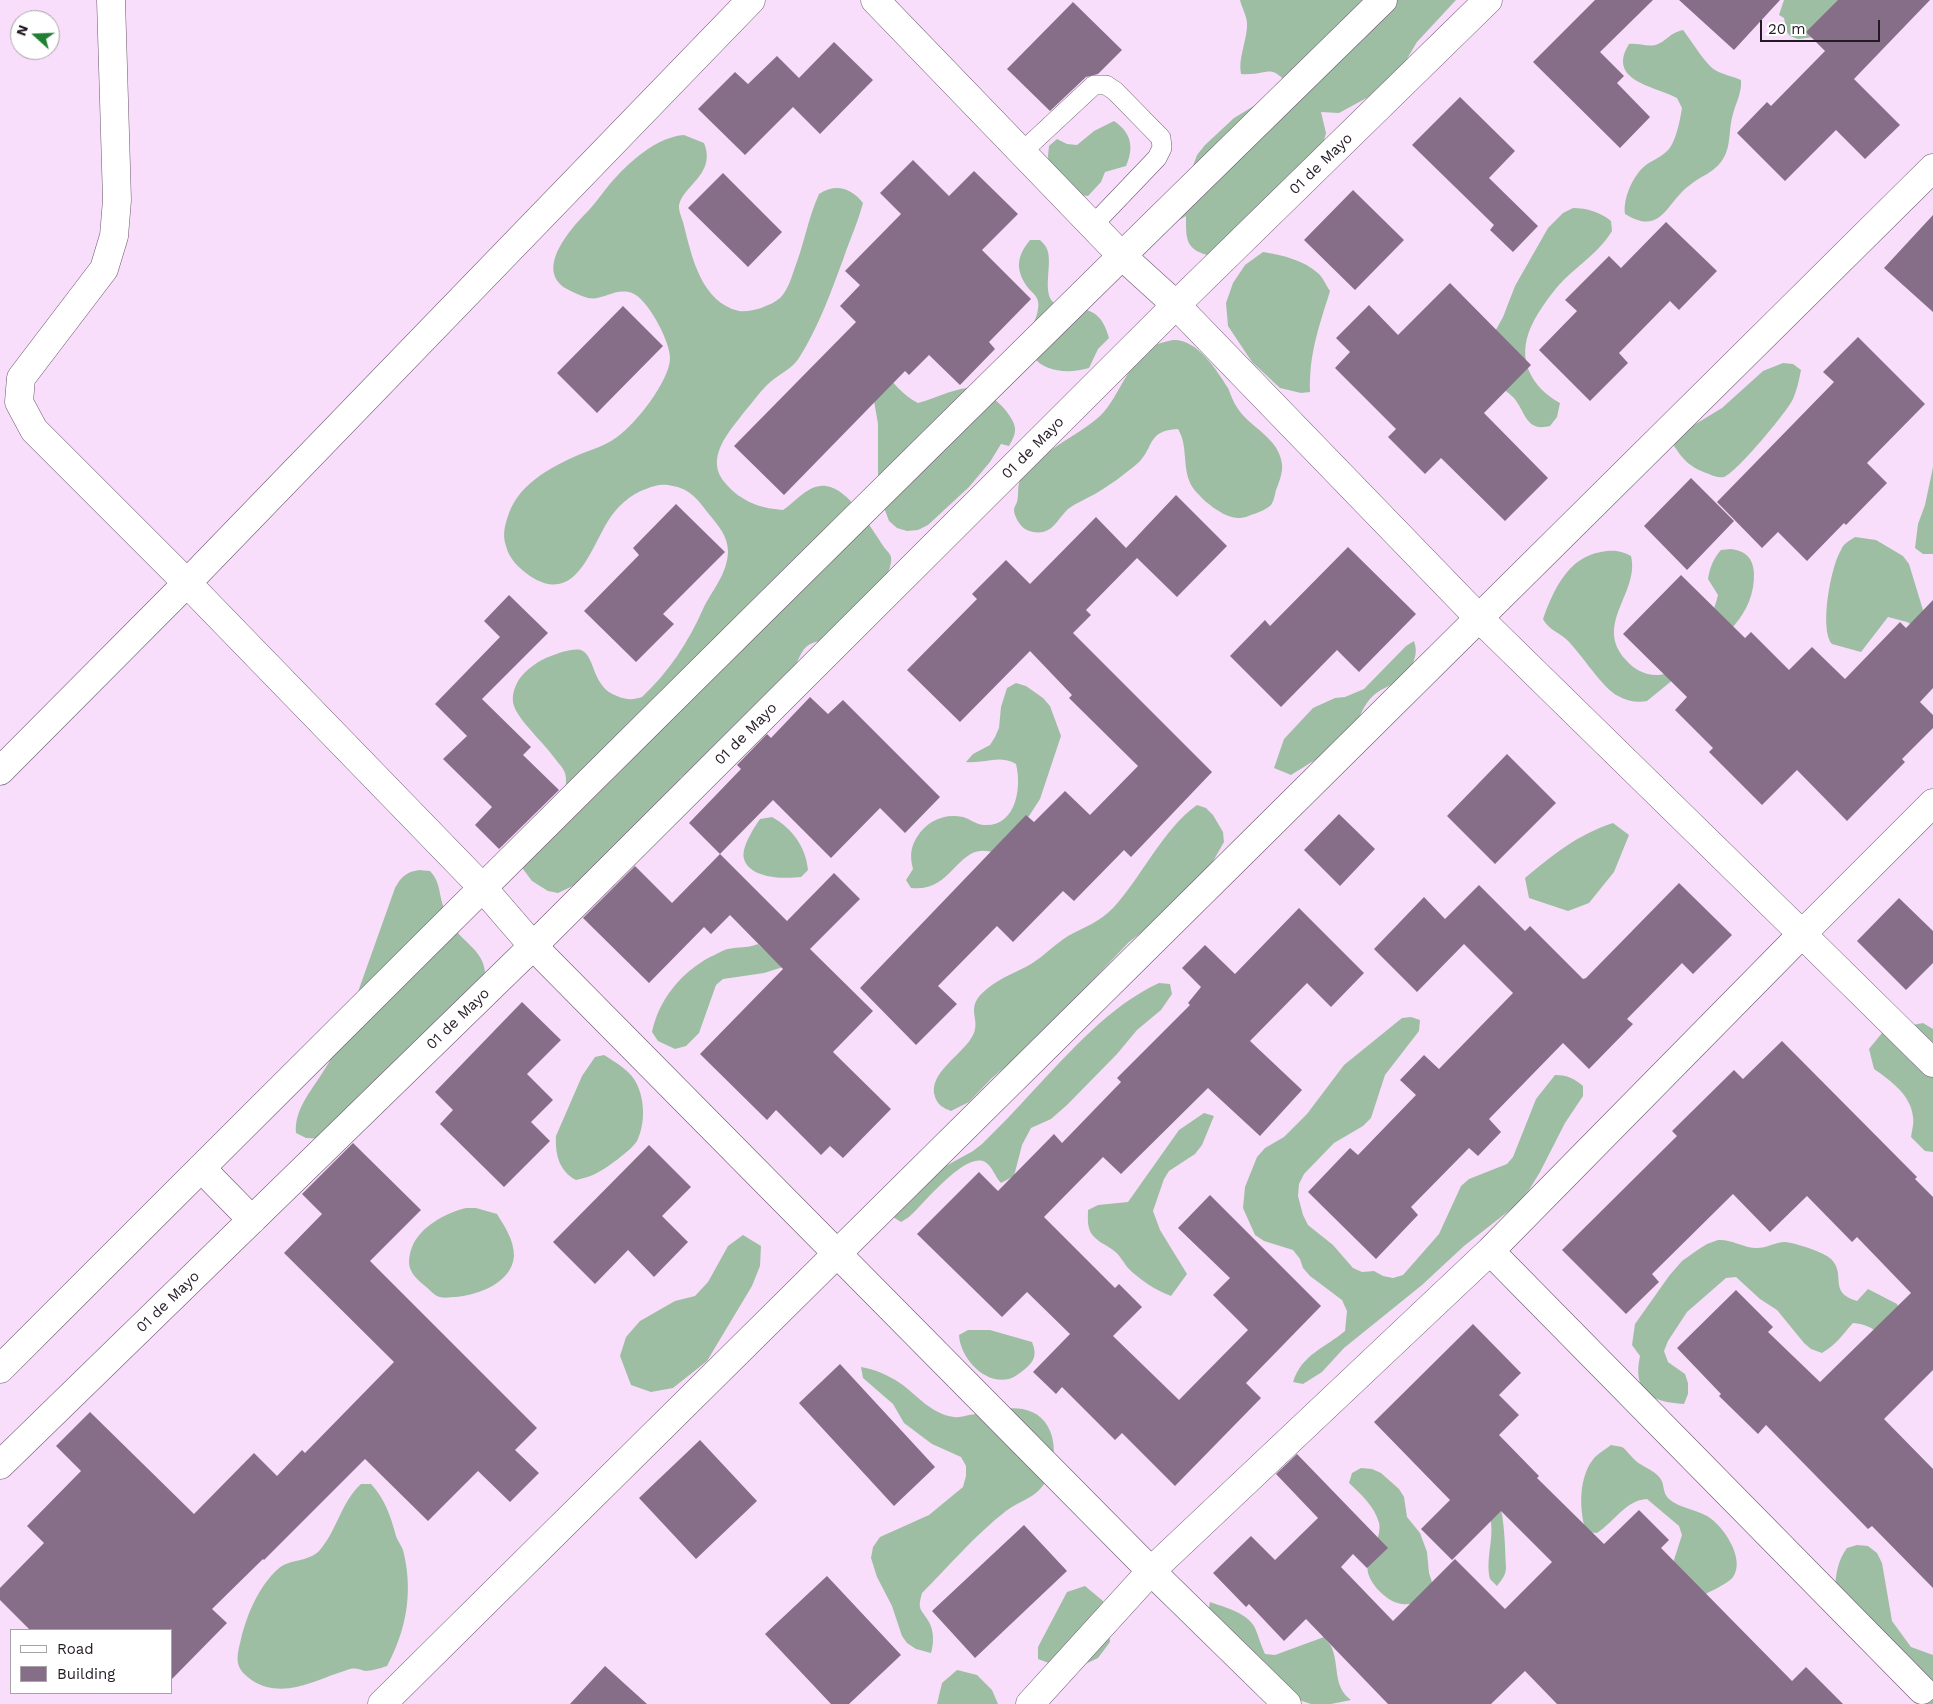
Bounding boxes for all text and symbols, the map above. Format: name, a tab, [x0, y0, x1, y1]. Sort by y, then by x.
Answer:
north arrow	[10, 10, 60, 60]
scale bar	[1763, 10, 1883, 42]
text: 20 m	[1768, 20, 1806, 38]
text: N	[13, 23, 31, 38]
street label: 01 de Mayo	[1286, 129, 1356, 199]
street label: 01 de Mayo	[998, 413, 1068, 483]
street label: 01 de Mayo	[711, 699, 781, 769]
street label: 01 de Mayo	[423, 984, 493, 1054]
street label: 01 de Mayo	[133, 1267, 203, 1337]
legend	[10, 1629, 172, 1694]
text: Road	[57, 1640, 94, 1658]
text: Building	[57, 1665, 115, 1683]

